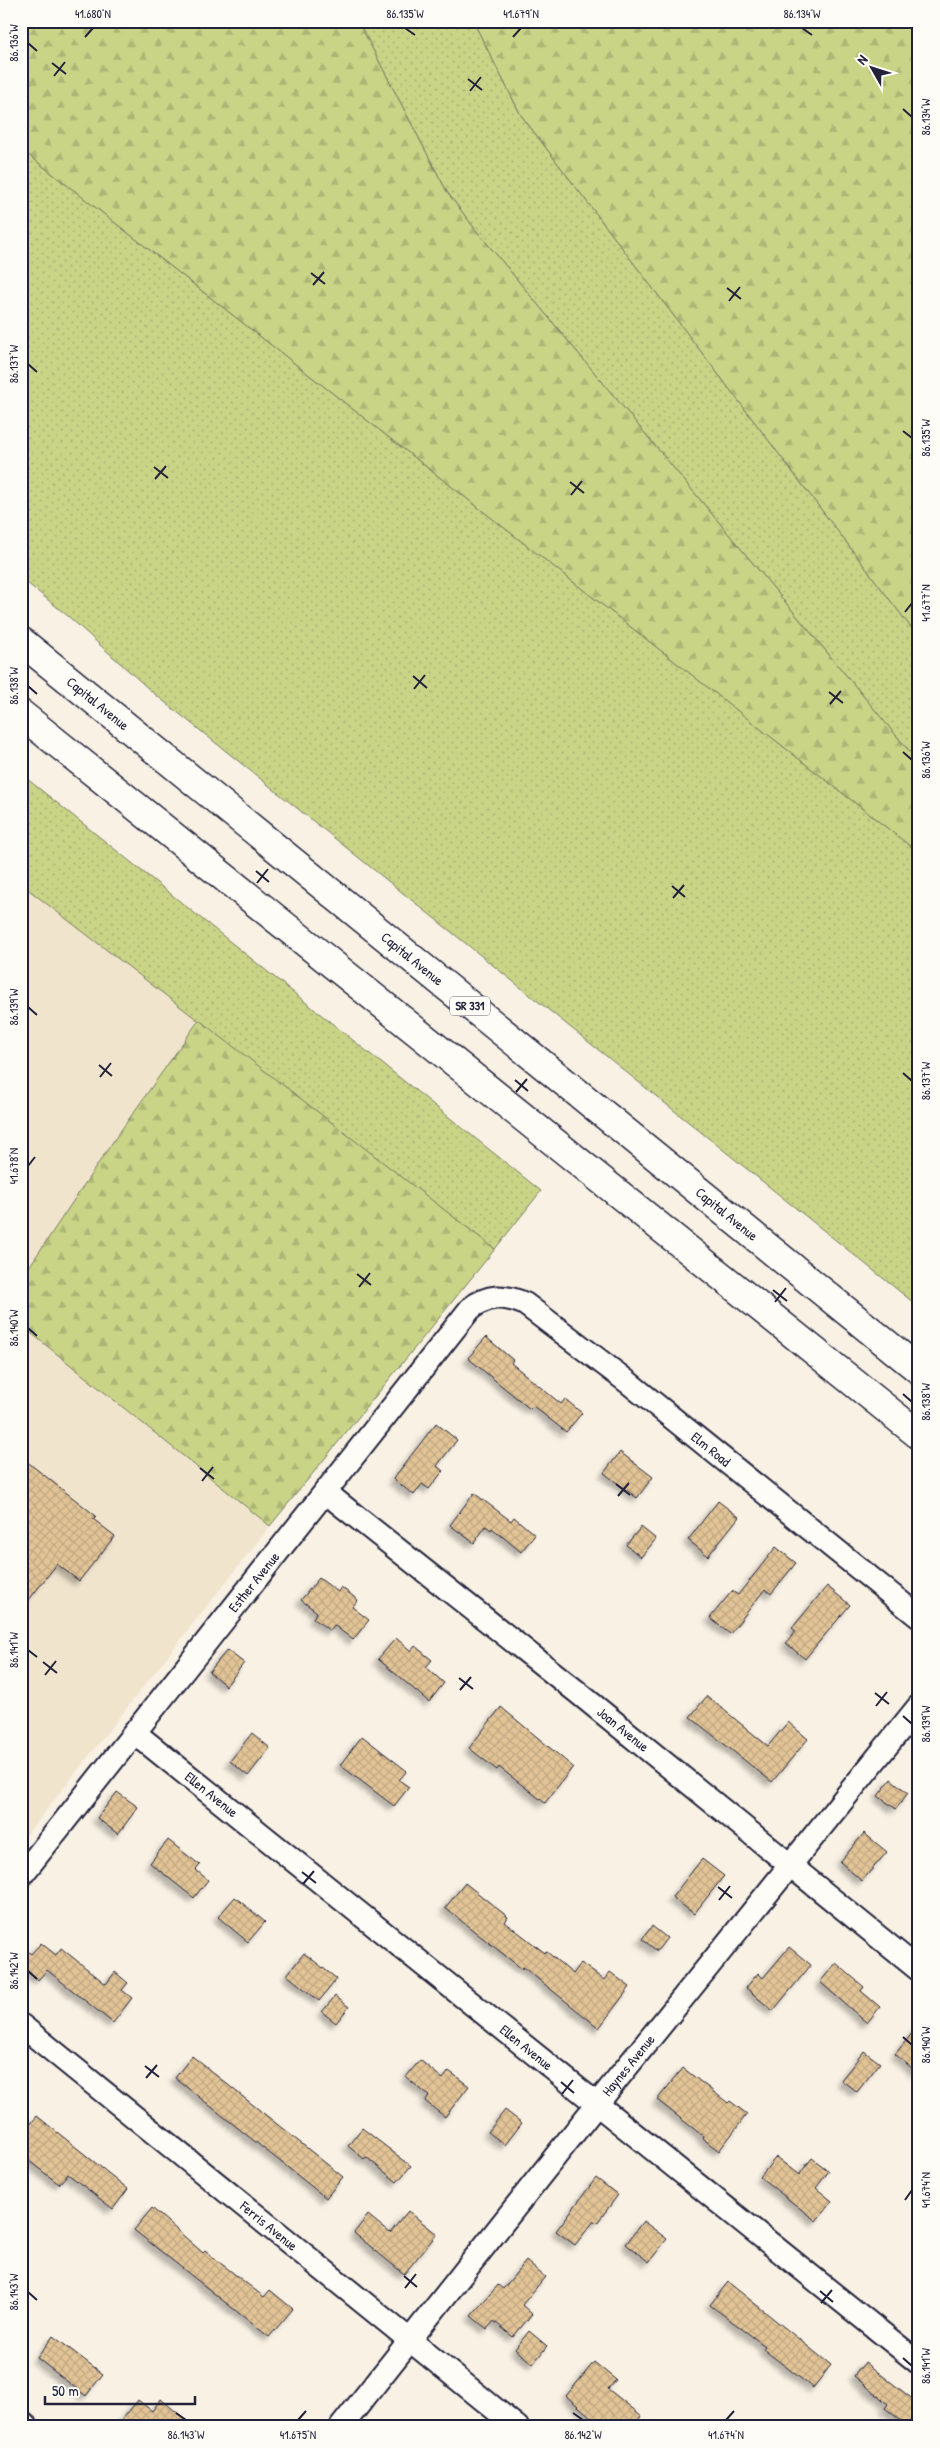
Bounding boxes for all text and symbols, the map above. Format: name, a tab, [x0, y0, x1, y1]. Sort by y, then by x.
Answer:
text: 41.680°N	[75, 5, 111, 22]
text: 86.135°W	[386, 5, 424, 22]
text: 41.679°N	[503, 5, 539, 22]
text: 86.134°W	[784, 5, 821, 22]
text: 86.136°W	[5, 24, 22, 62]
north arrow	[848, 42, 898, 92]
text: N	[852, 50, 872, 68]
text: 86.134°W	[917, 98, 934, 135]
text: 86.137°W	[5, 344, 22, 383]
text: 86.135°W	[917, 419, 934, 457]
text: 41.677°N	[917, 584, 934, 622]
text: 86.138°W	[5, 667, 22, 705]
street label: Capital Avenue	[63, 672, 134, 734]
text: 86.136°W	[917, 741, 934, 779]
street label: Capital Avenue	[377, 927, 448, 990]
text: 86.139°W	[5, 988, 22, 1025]
road number: SR 331	[450, 996, 490, 1016]
text: 86.137°W	[917, 1061, 934, 1100]
text: 41.678°N	[5, 1148, 22, 1184]
street label: Capital Avenue	[692, 1182, 763, 1245]
text: 86.140°W	[5, 1309, 22, 1346]
text: 86.138°W	[917, 1383, 934, 1421]
street label: Elm Road	[688, 1427, 735, 1471]
street label: Esther Avenue	[224, 1547, 283, 1616]
text: 86.141°W	[5, 1631, 22, 1668]
street label: Joan Avenue	[594, 1702, 654, 1756]
text: 86.139°W	[917, 1705, 934, 1742]
street label: Ellen Avenue	[181, 1767, 243, 1821]
text: 86.142°W	[5, 1952, 22, 1990]
street label: Ellen Avenue	[496, 2020, 557, 2074]
text: 86.140°W	[917, 2026, 934, 2063]
street label: Haynes Avenue	[597, 2030, 659, 2100]
text: 41.674°N	[917, 2172, 934, 2208]
street label: Ferris Avenue	[236, 2196, 302, 2255]
text: 86.143°W	[5, 2273, 22, 2310]
text: 86.141°W	[917, 2347, 934, 2384]
scale bar	[45, 2373, 195, 2405]
text: 50 m	[52, 2380, 79, 2401]
text: 86.143°W	[168, 2426, 205, 2443]
text: 41.675°N	[280, 2426, 316, 2443]
text: 86.142°W	[564, 2426, 602, 2443]
text: 41.674°N	[708, 2426, 744, 2443]

